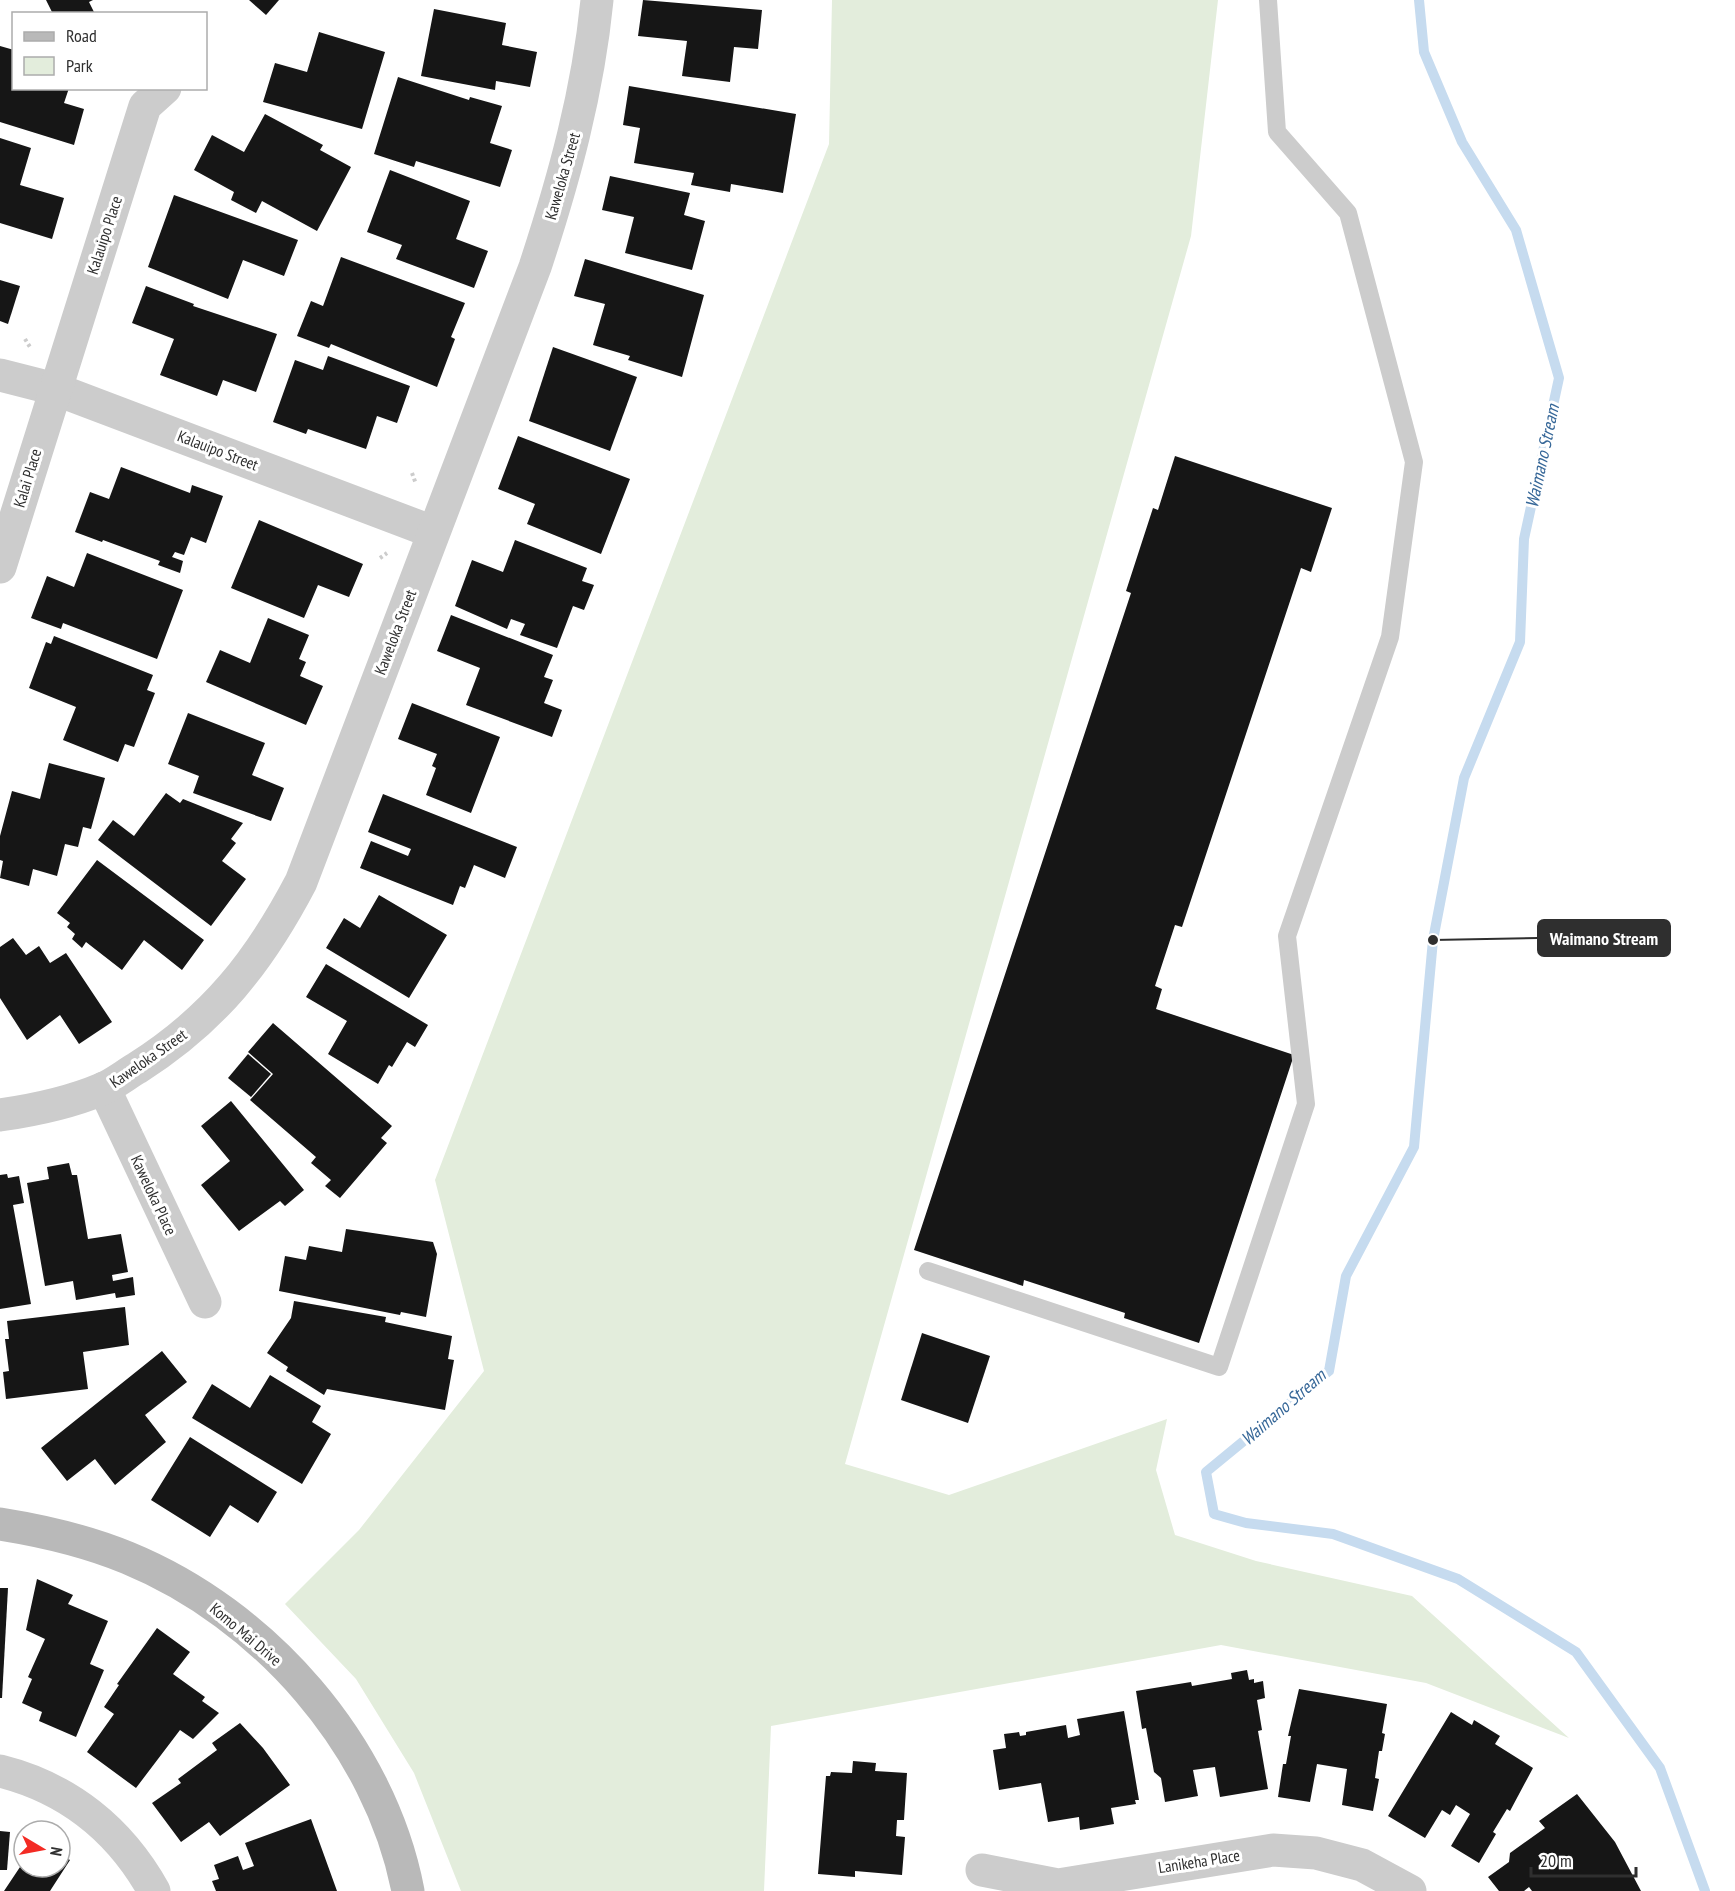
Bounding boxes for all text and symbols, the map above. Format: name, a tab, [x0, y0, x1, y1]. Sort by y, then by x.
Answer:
legend	[12, 12, 207, 90]
text: Road	[66, 24, 97, 47]
text: Park	[66, 54, 93, 77]
street label: Kaweloka Street	[540, 130, 584, 222]
street label: Kalauipo Place	[82, 193, 126, 277]
water label: Waimano Stream	[1520, 401, 1564, 510]
street label: Kalauipo Street	[175, 425, 262, 475]
street label: Kalai Place	[9, 446, 45, 510]
street label: Kaweloka Street	[370, 586, 421, 677]
callout: Waimano Stream	[1538, 920, 1670, 956]
text: Waimano Stream	[1549, 927, 1658, 950]
street label: Kaweloka Street	[106, 1024, 191, 1092]
street label: Kaweloka Place	[127, 1152, 181, 1238]
water label: Waimano Stream	[1236, 1363, 1331, 1450]
street label: Komo Mai Drive	[206, 1598, 286, 1670]
north arrow	[12, 1819, 72, 1879]
scale bar	[1531, 1840, 1636, 1878]
street label: Lanikeha Place	[1157, 1845, 1241, 1877]
text: N	[46, 1846, 67, 1858]
text: 20 m	[1540, 1849, 1572, 1872]

